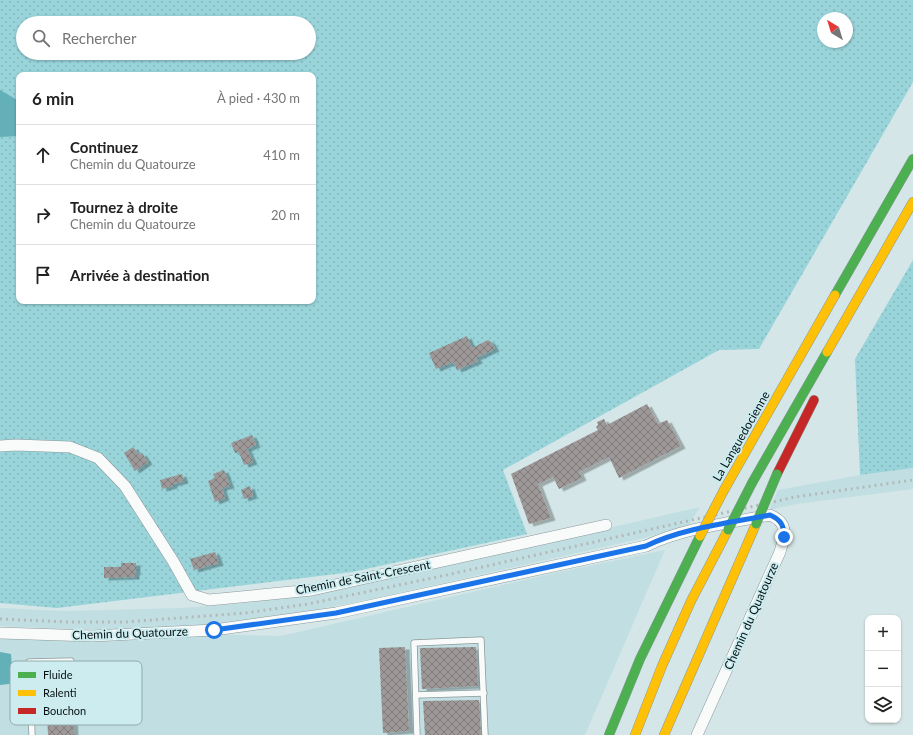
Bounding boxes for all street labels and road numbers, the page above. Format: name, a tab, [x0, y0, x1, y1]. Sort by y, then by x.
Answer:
street label: La Languedocienne	[709, 388, 773, 484]
street label: Chemin de Saint-Crescent	[294, 556, 432, 597]
street label: Chemin du Quatourze	[721, 560, 781, 672]
street label: Chemin du Quatourze	[72, 623, 188, 643]

